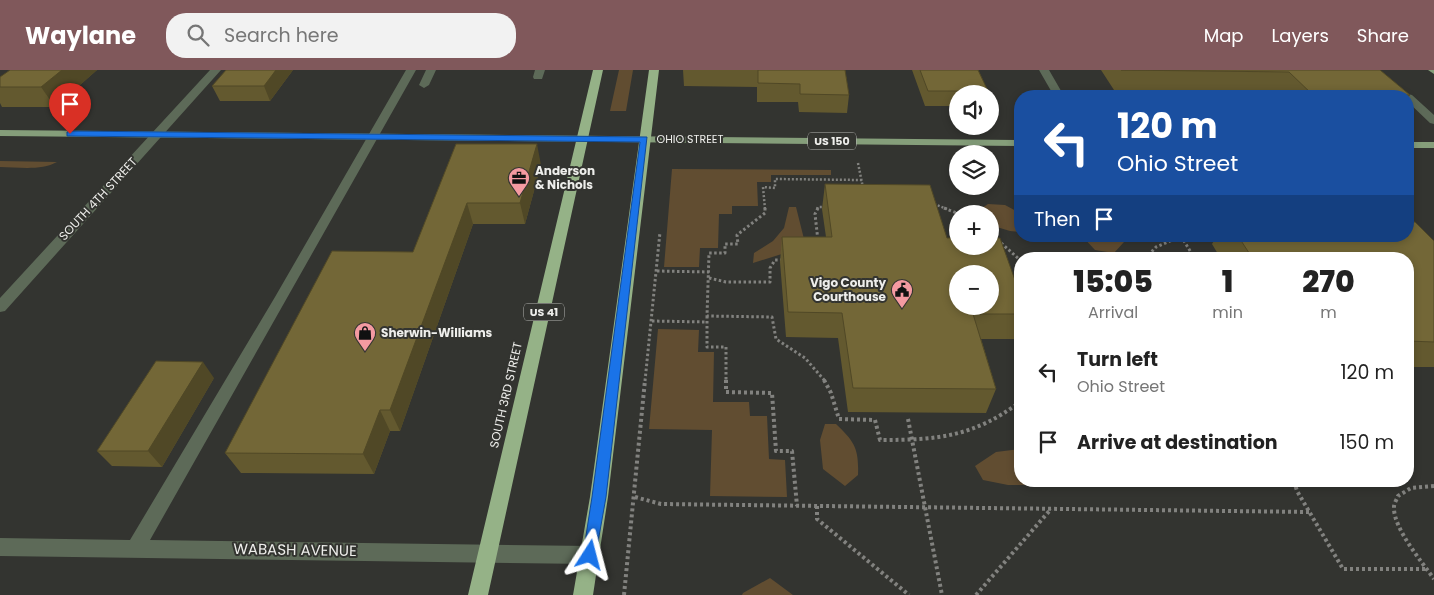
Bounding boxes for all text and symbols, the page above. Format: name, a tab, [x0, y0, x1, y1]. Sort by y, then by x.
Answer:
search box	[166, 13, 516, 58]
text: Waylane	[25, 19, 136, 52]
icon: search	[184, 21, 212, 49]
text: Search here	[224, 22, 339, 49]
text: Map	[1204, 23, 1244, 48]
text: Layers	[1272, 23, 1329, 48]
text: Share	[1357, 23, 1409, 48]
pin	[49, 83, 91, 134]
map controls	[949, 85, 999, 315]
button: sound	[949, 85, 999, 135]
icon: arrive	[56, 90, 84, 118]
text: 120 m	[1117, 101, 1217, 150]
icon: left	[1034, 110, 1099, 175]
street label: OHIO STREET	[657, 131, 723, 147]
road number: US 150	[808, 132, 856, 150]
button: layers	[949, 145, 999, 195]
text: Ohio Street	[1117, 148, 1238, 179]
street label: SOUTH 4TH STREET	[55, 153, 141, 244]
place label: Anderson & Nichols	[535, 162, 595, 193]
office icon: Anderson & Nichols	[507, 166, 531, 197]
button: +	[949, 205, 999, 255]
icon: arrive	[1090, 205, 1118, 233]
text: Then	[1034, 206, 1080, 233]
text: 15:05	[1073, 260, 1153, 303]
text: 1	[1222, 260, 1233, 303]
text: 270	[1302, 260, 1355, 303]
button: −	[949, 265, 999, 315]
place label: Vigo County Courthouse	[810, 274, 887, 305]
public building icon: Vigo County Courthouse	[890, 278, 914, 309]
text: Arrival	[1088, 301, 1138, 324]
text: min	[1212, 301, 1243, 324]
text: m	[1320, 301, 1337, 324]
road number: US 41	[524, 303, 564, 320]
shop icon: Sherwin-Williams	[353, 321, 377, 352]
place label: Sherwin-Williams	[381, 324, 493, 341]
street label: SOUTH 3RD STREET	[485, 340, 526, 450]
text: Turn left	[1077, 346, 1158, 373]
icon: left	[1034, 358, 1062, 386]
text: 120 m	[1340, 359, 1394, 386]
text: Ohio Street	[1077, 375, 1165, 398]
icon: arrive	[1034, 428, 1062, 456]
text: Arrive at destination	[1077, 429, 1278, 456]
text: 150 m	[1339, 429, 1394, 456]
position arrow	[563, 528, 615, 580]
street label: WABASH AVENUE	[233, 538, 357, 561]

